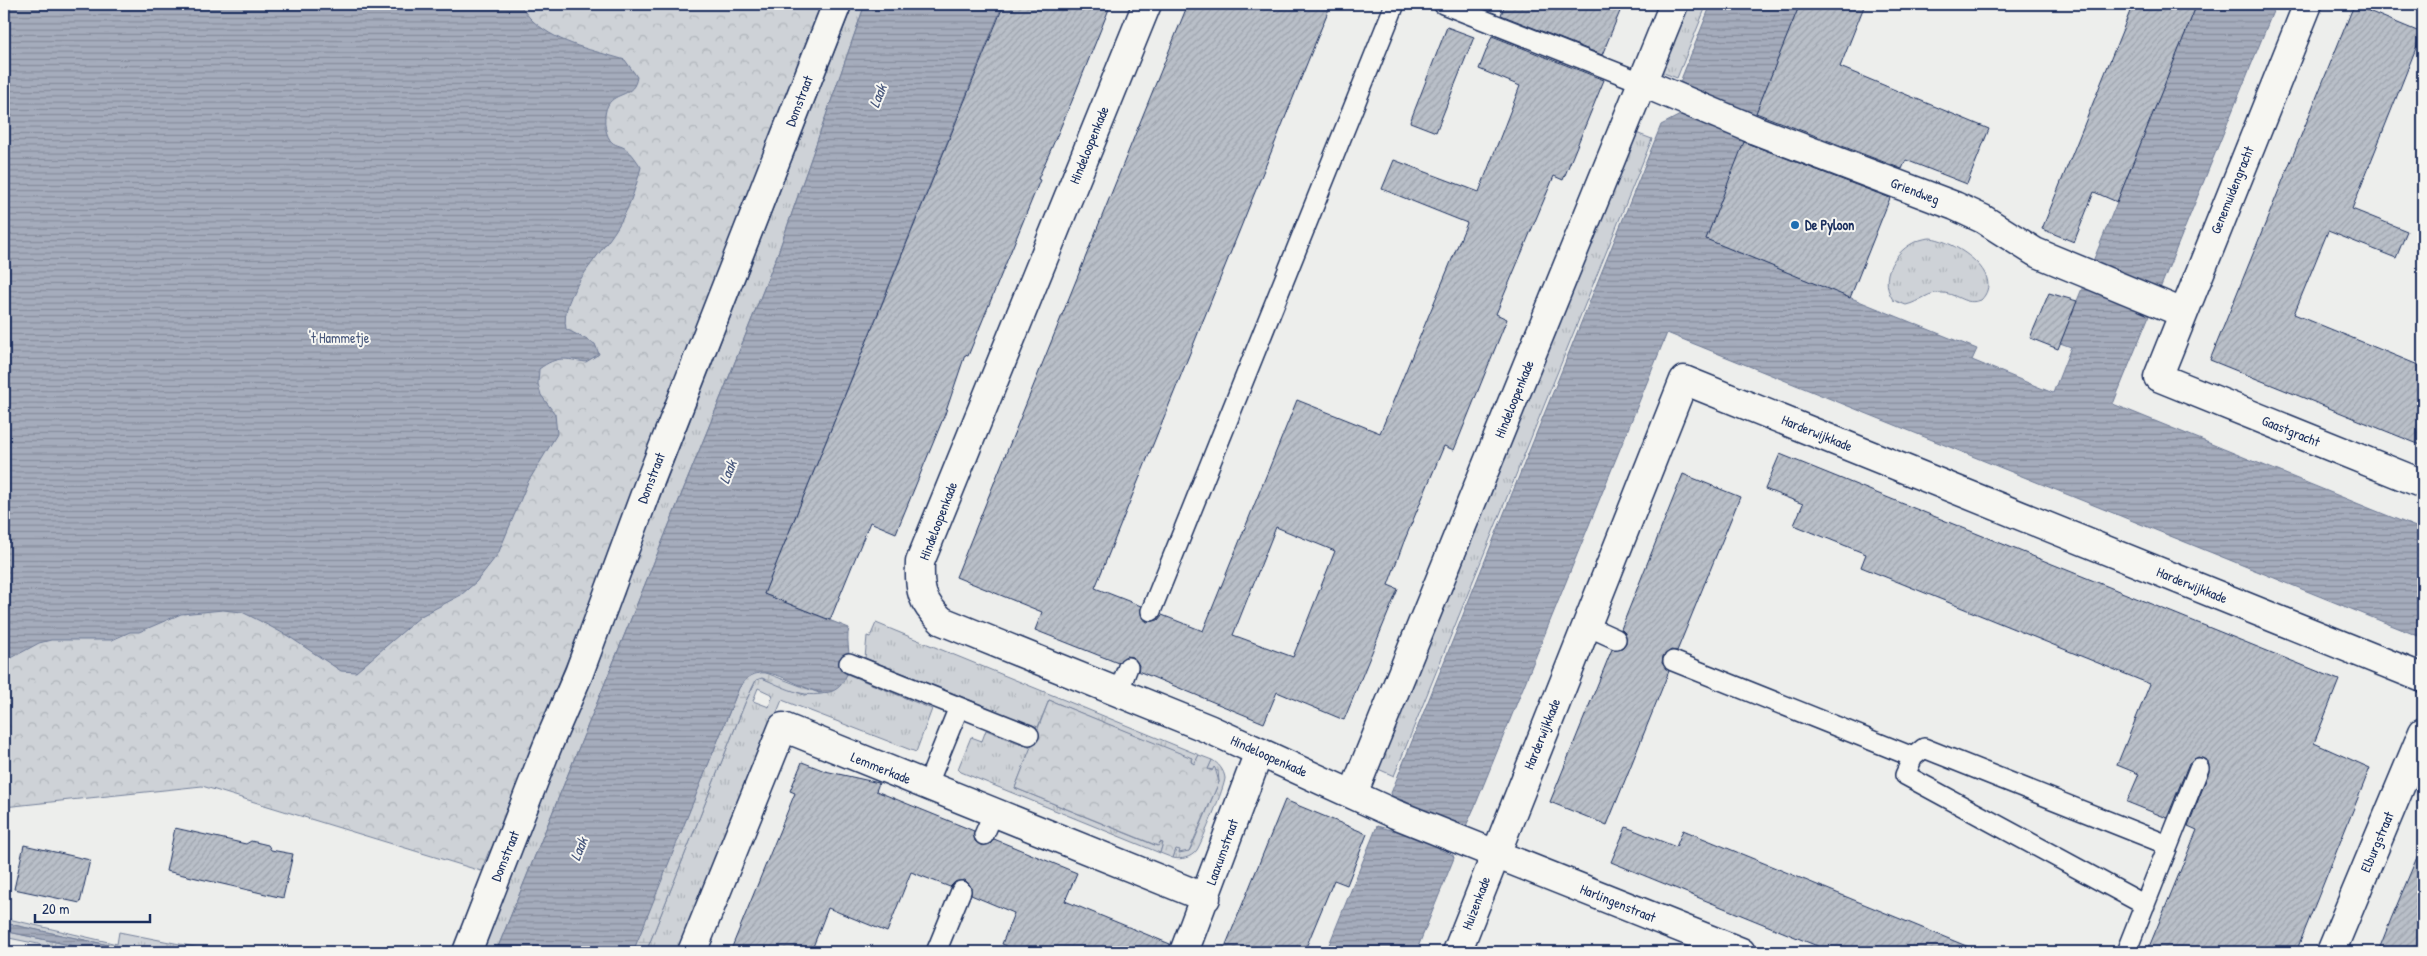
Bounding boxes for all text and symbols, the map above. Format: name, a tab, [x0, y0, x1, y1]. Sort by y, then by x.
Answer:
street label: Domstraat	[780, 72, 817, 129]
water label: Laak	[863, 79, 892, 111]
street label: Hindeloopenkade	[1064, 103, 1114, 187]
street label: Genemuidengracht	[2205, 143, 2259, 237]
street label: Griendweg	[1888, 173, 1942, 209]
place label: De Pyloon	[1805, 215, 1854, 236]
marker: De Pyloon	[1789, 219, 1801, 231]
park label: 't Hammetje	[309, 328, 370, 348]
street label: Hindeloopenkade	[1489, 357, 1539, 441]
street label: Harderwijkkade	[1779, 410, 1856, 456]
street label: Gaastgracht	[2259, 410, 2323, 452]
street label: Domstraat	[632, 449, 669, 506]
water label: Laak	[713, 455, 742, 487]
street label: Hindeloopenkade	[914, 479, 962, 563]
street label: Harderwijkkade	[2154, 562, 2231, 608]
street label: Harderwijkkade	[1519, 695, 1565, 772]
street label: Hindeloopenkade	[1227, 730, 1311, 782]
street label: Lemmerkade	[848, 747, 914, 788]
street label: Elburgstraat	[2355, 808, 2399, 876]
street label: Laaxumstraat	[1201, 816, 1242, 887]
street label: Domstraat	[486, 827, 523, 884]
water label: Laak	[564, 832, 593, 864]
street label: Huizenkade	[1457, 873, 1495, 932]
street label: Harlingenstraat	[1577, 879, 1659, 927]
scale bar	[35, 891, 150, 923]
text: 20 m	[42, 898, 69, 919]

